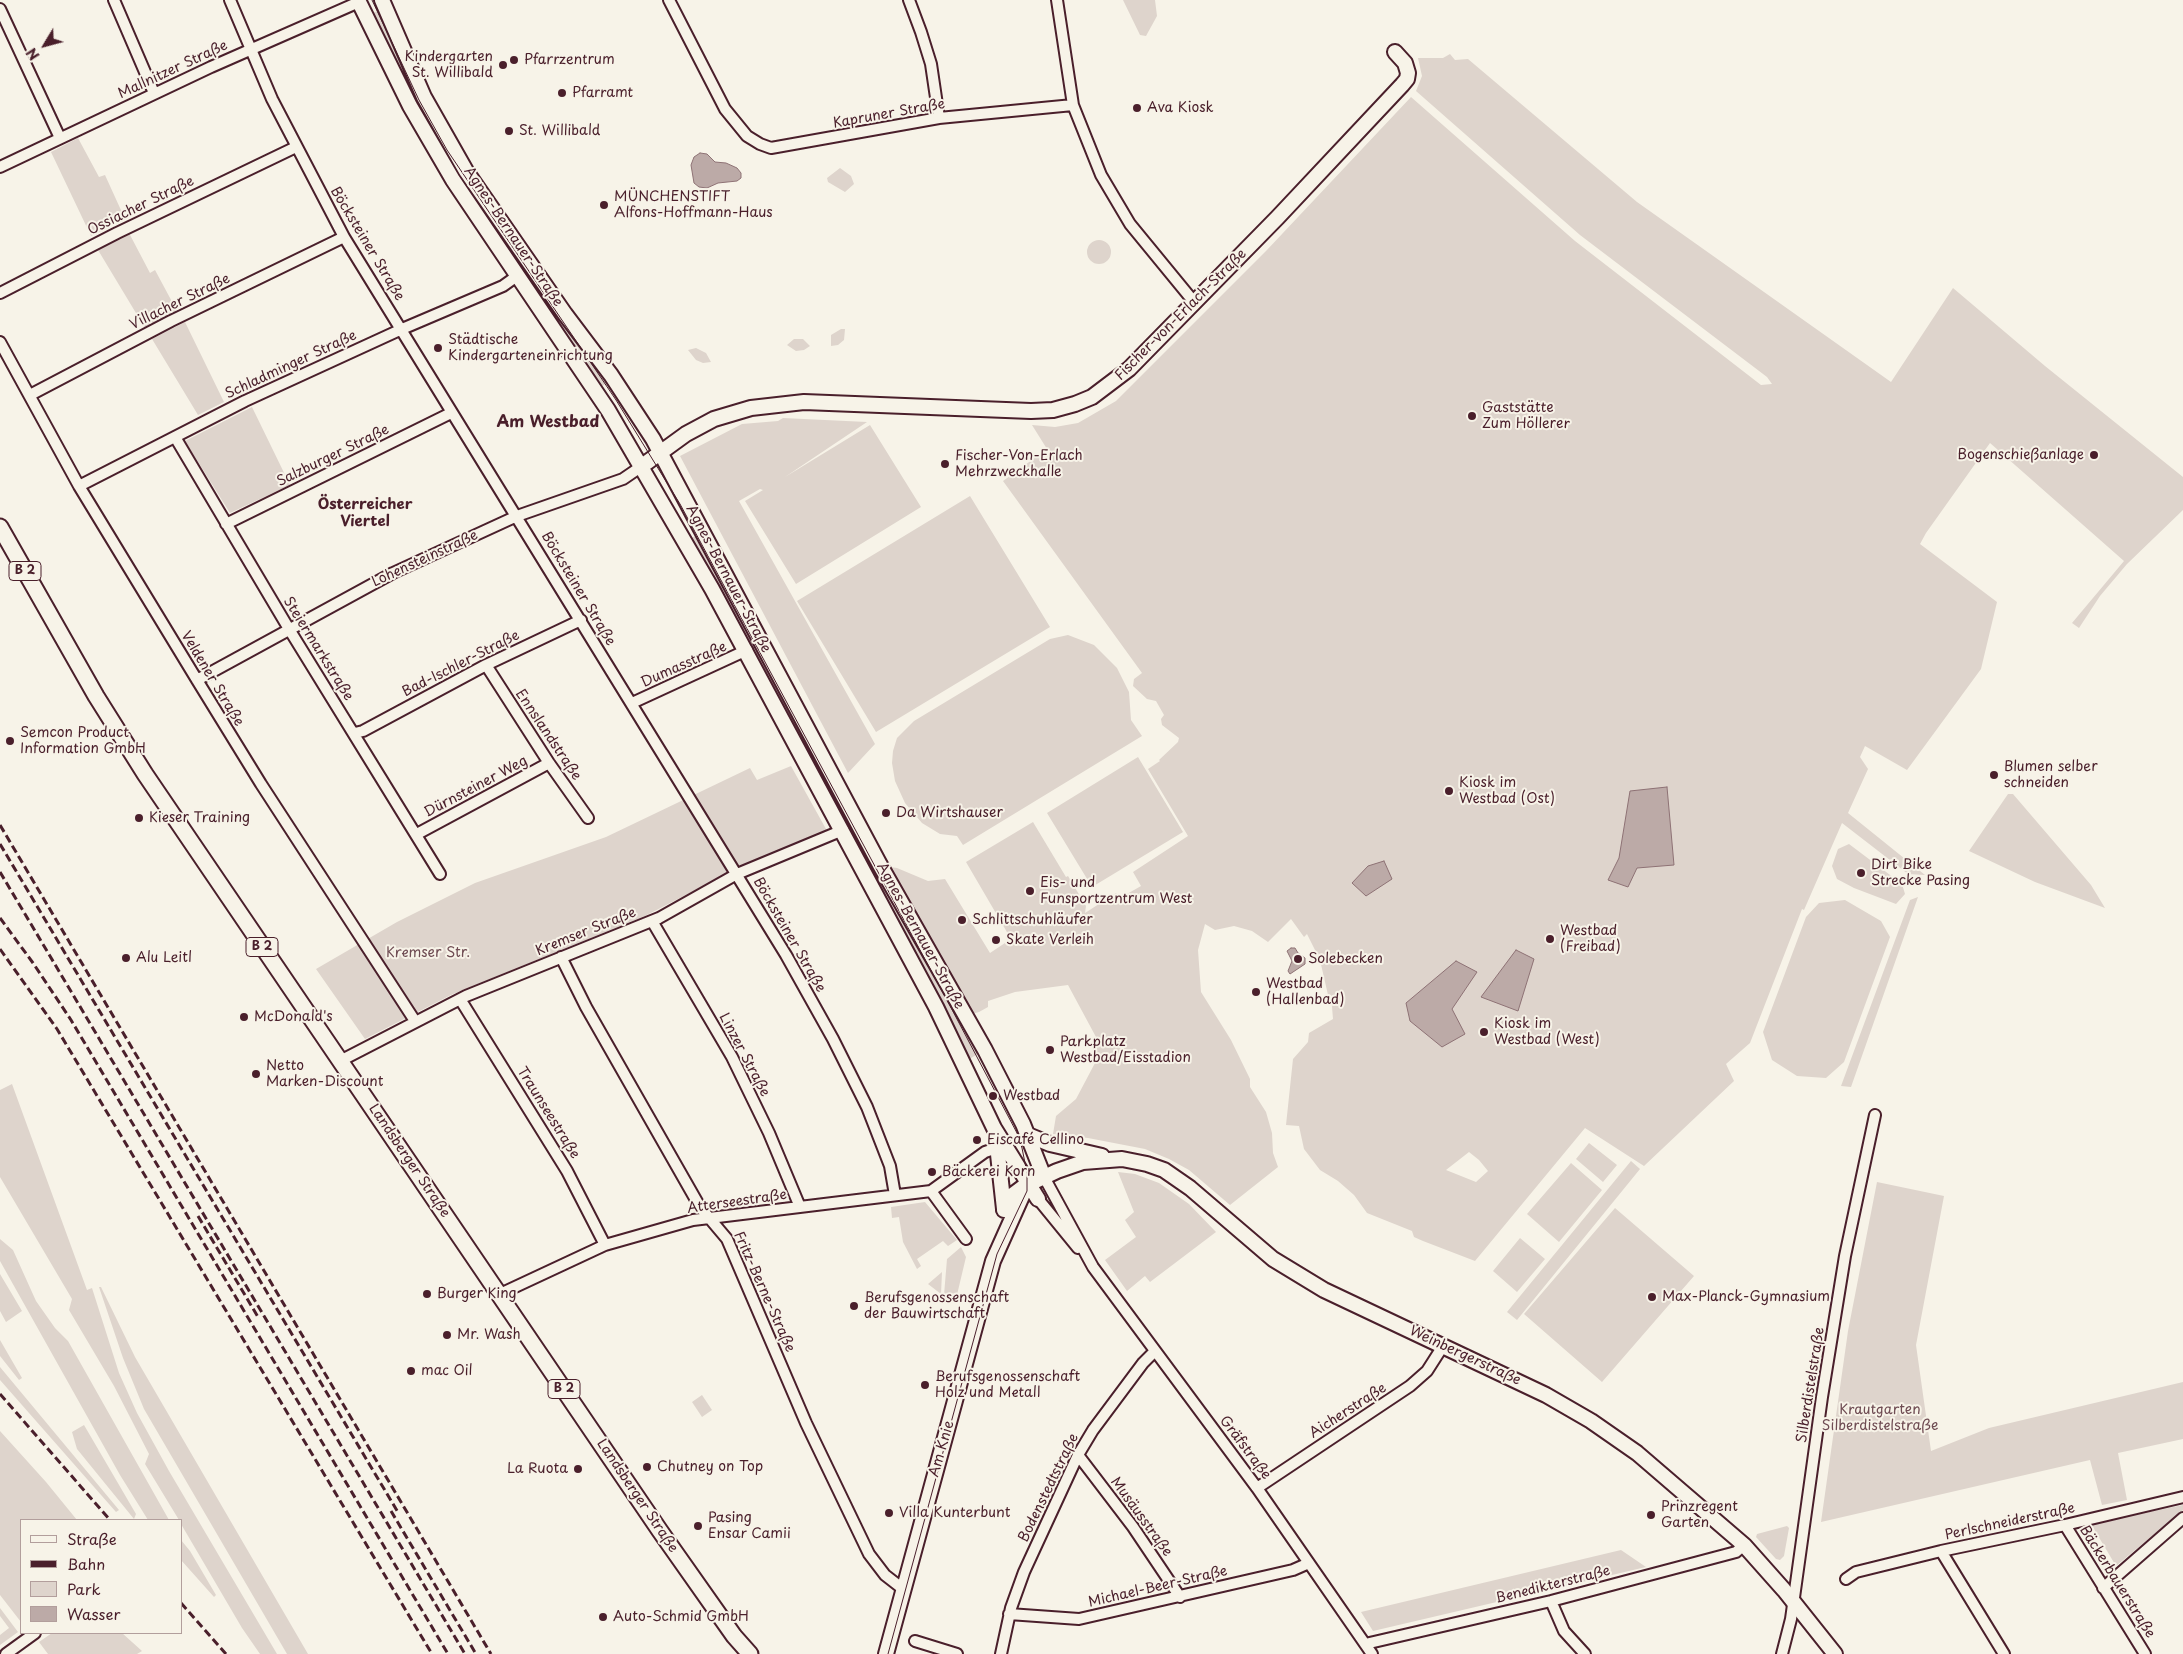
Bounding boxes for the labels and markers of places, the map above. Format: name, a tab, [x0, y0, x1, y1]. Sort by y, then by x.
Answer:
place label: Kindergarten St. Willibald	[405, 49, 493, 82]
place label: Pfarrzentrum	[524, 52, 615, 68]
marker: Pfarrzentrum	[508, 54, 520, 66]
marker: Kindergarten St. Willibald	[497, 59, 509, 71]
place label: Pfarramt	[572, 85, 633, 101]
marker: Pfarramt	[556, 87, 568, 99]
place label: Ava Kiosk	[1147, 100, 1214, 116]
marker: Ava Kiosk	[1131, 102, 1143, 114]
place label: St. Willibald	[519, 123, 600, 139]
marker: St. Willibald	[503, 125, 515, 137]
place label: MÜNCHENSTIFT Alfons-Hoffmann-Haus	[614, 189, 773, 222]
marker: MÜNCHENSTIFT Alfons-Hoffmann-Haus	[598, 199, 610, 211]
place label: Städtische Kindergarteneinrichtung	[448, 332, 613, 364]
marker: Städtische Kindergarteneinrichtung	[432, 342, 444, 354]
place label: Gaststätte Zum Höllerer	[1482, 400, 1570, 432]
marker: Gaststätte Zum Höllerer	[1466, 410, 1478, 422]
place label: Bogenschießanlage	[1957, 447, 2084, 463]
place label: Fischer-Von-Erlach Mehrzweckhalle	[955, 448, 1083, 481]
marker: Bogenschießanlage	[2088, 449, 2100, 461]
marker: Fischer-Von-Erlach Mehrzweckhalle	[939, 458, 951, 470]
place label: Semcon Product Information GmbH	[20, 725, 146, 758]
marker: Semcon Product Information GmbH	[4, 735, 16, 747]
place label: Blumen selber schneiden	[2004, 759, 2098, 792]
marker: Blumen selber schneiden	[1988, 769, 2000, 781]
place label: Kiosk im Westbad (Ost)	[1459, 775, 1555, 808]
marker: Kiosk im Westbad (Ost)	[1443, 785, 1455, 797]
place label: Da Wirtshauser	[896, 805, 1003, 821]
marker: Da Wirtshauser	[880, 807, 892, 819]
place label: Kieser Training	[149, 810, 250, 826]
marker: Kieser Training	[133, 812, 145, 824]
place label: Dirt Bike Strecke Pasing	[1871, 857, 1970, 890]
marker: Dirt Bike Strecke Pasing	[1855, 867, 1867, 879]
place label: Eis- und Funsportzentrum West	[1040, 875, 1192, 908]
marker: Eis- und Funsportzentrum West	[1024, 885, 1036, 897]
place label: Schlittschuhläufer	[972, 912, 1093, 928]
marker: Schlittschuhläufer	[956, 914, 968, 926]
place label: Westbad (Freibad)	[1560, 923, 1621, 956]
place label: Skate Verleih	[1006, 932, 1094, 948]
marker: Westbad (Freibad)	[1544, 933, 1556, 945]
marker: Skate Verleih	[990, 934, 1002, 946]
place label: Alu Leitl	[136, 950, 192, 966]
place label: Solebecken	[1308, 951, 1383, 967]
marker: Alu Leitl	[120, 952, 132, 964]
marker: Solebecken	[1292, 953, 1304, 965]
place label: Westbad (Hallenbad)	[1266, 976, 1345, 1009]
marker: Westbad (Hallenbad)	[1250, 986, 1262, 998]
place label: McDonald's	[254, 1009, 333, 1025]
marker: McDonald's	[238, 1011, 250, 1023]
place label: Kiosk im Westbad (West)	[1494, 1016, 1600, 1048]
marker: Kiosk im Westbad (West)	[1478, 1026, 1490, 1038]
place label: Parkplatz Westbad/Eisstadion	[1060, 1034, 1191, 1066]
marker: Parkplatz Westbad/Eisstadion	[1044, 1044, 1056, 1056]
place label: Netto Marken-Discount	[266, 1058, 383, 1090]
marker: Netto Marken-Discount	[250, 1068, 262, 1080]
place label: Westbad	[1003, 1088, 1060, 1104]
marker: Westbad	[987, 1090, 999, 1102]
place label: Eiscafé Cellino	[987, 1132, 1084, 1148]
marker: Eiscafé Cellino	[971, 1134, 983, 1146]
place label: Bäckerei Korn	[942, 1164, 1035, 1180]
marker: Bäckerei Korn	[926, 1166, 938, 1178]
place label: Burger King	[437, 1286, 517, 1302]
marker: Burger King	[421, 1288, 433, 1300]
place label: Max-Planck-Gymnasium	[1662, 1289, 1830, 1305]
place label: Berufsgenossenschaft der Bauwirtschaft	[864, 1290, 1009, 1322]
marker: Max-Planck-Gymnasium	[1646, 1291, 1658, 1303]
marker: Berufsgenossenschaft der Bauwirtschaft	[848, 1300, 860, 1312]
place label: Mr. Wash	[457, 1327, 521, 1343]
marker: Mr. Wash	[441, 1329, 453, 1341]
place label: mac Oil	[421, 1363, 473, 1379]
marker: mac Oil	[405, 1365, 417, 1377]
place label: Berufsgenossenschaft Holz und Metall	[935, 1369, 1080, 1401]
marker: Berufsgenossenschaft Holz und Metall	[919, 1379, 931, 1391]
place label: Chutney on Top	[657, 1459, 763, 1475]
place label: La Ruota	[507, 1461, 568, 1477]
marker: Chutney on Top	[641, 1461, 653, 1473]
marker: La Ruota	[572, 1463, 584, 1475]
place label: Prinzregent Garten	[1661, 1499, 1738, 1531]
place label: Villa Kunterbunt	[899, 1505, 1010, 1521]
marker: Villa Kunterbunt	[883, 1507, 895, 1519]
marker: Prinzregent Garten	[1645, 1509, 1657, 1521]
place label: Pasing Ensar Camii	[708, 1510, 791, 1542]
marker: Pasing Ensar Camii	[692, 1520, 704, 1532]
place label: Auto-Schmid GmbH	[613, 1609, 749, 1625]
marker: Auto-Schmid GmbH	[597, 1611, 609, 1623]

